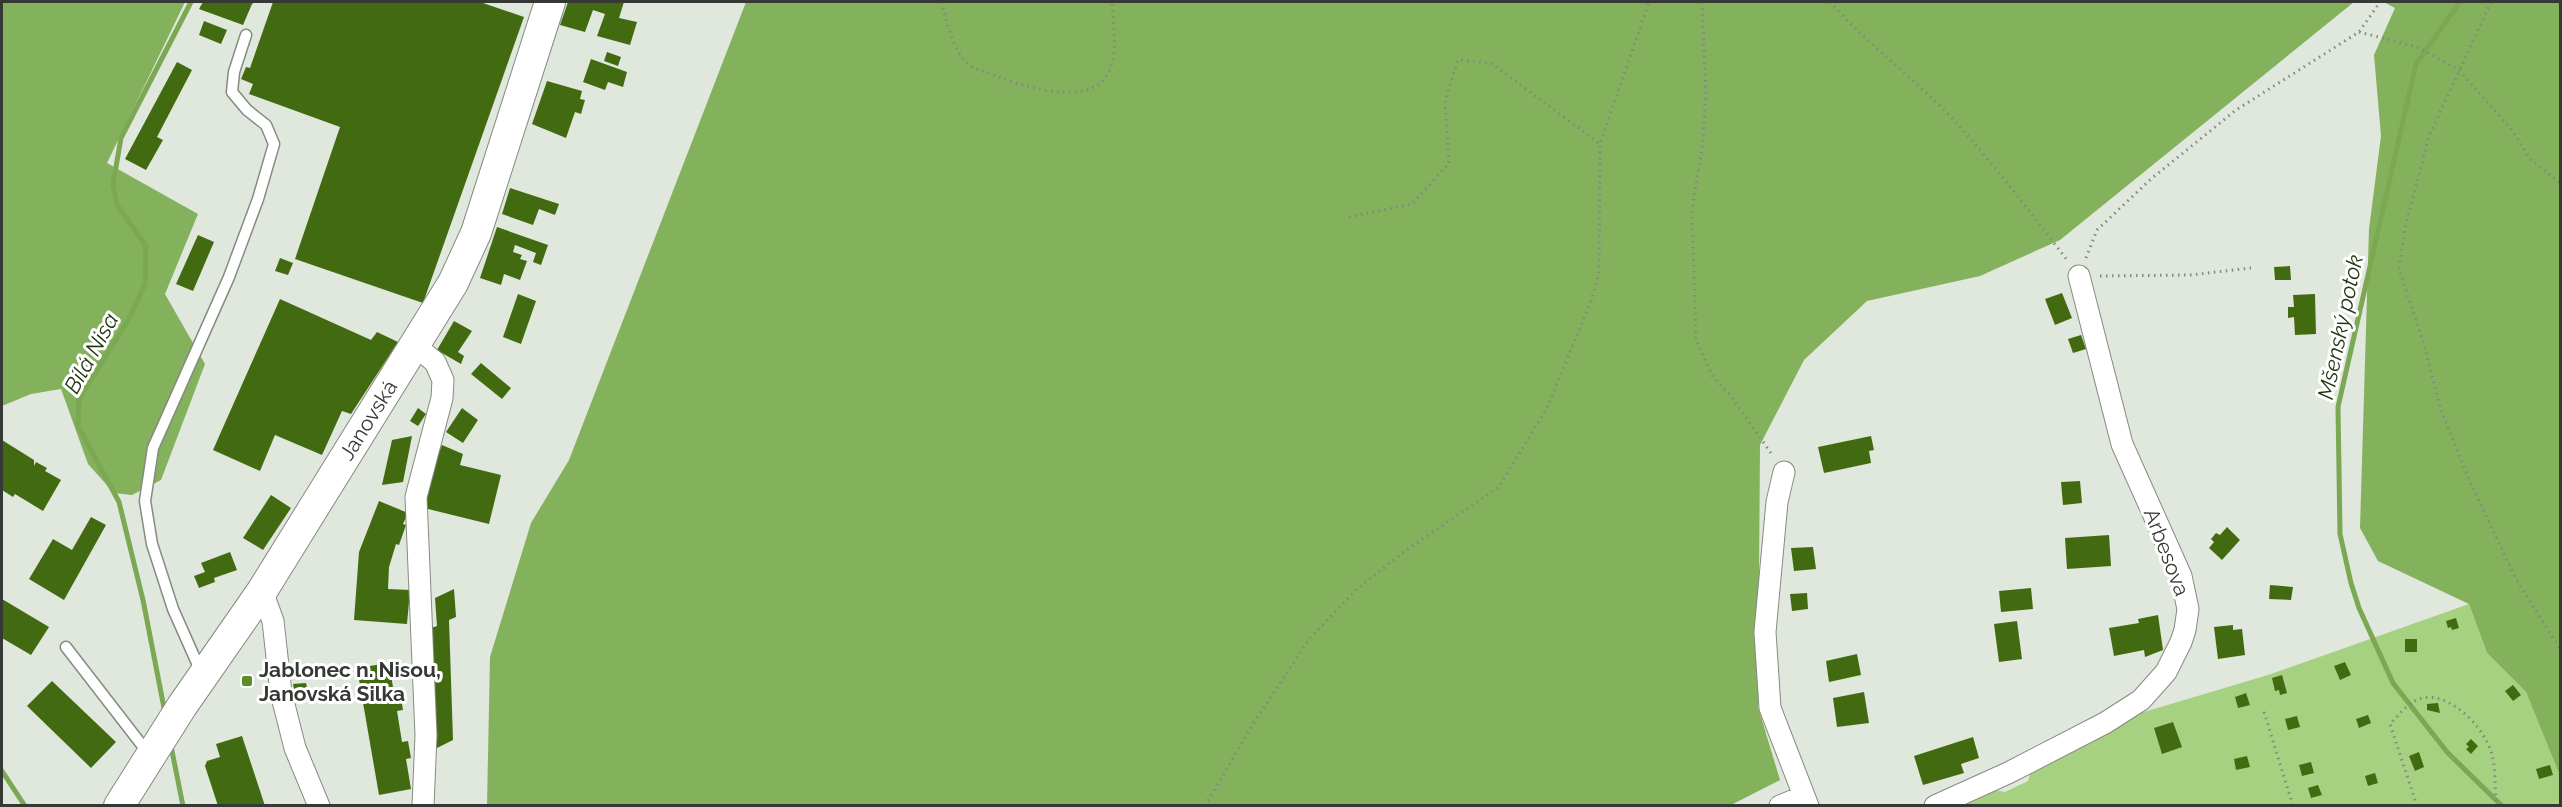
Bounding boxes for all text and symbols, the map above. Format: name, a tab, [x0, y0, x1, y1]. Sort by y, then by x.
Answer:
water label: Mšenský potok	[2312, 252, 2368, 402]
water label: Bílá Nisa	[58, 308, 124, 398]
street label: Janovská	[334, 375, 402, 465]
street label: Arbesova	[2139, 505, 2195, 599]
place label: Jablonec n. Nisou, Janovská Silka	[259, 657, 441, 706]
marker: Jablonec n. Nisou, Janovská Silka	[240, 674, 254, 688]

